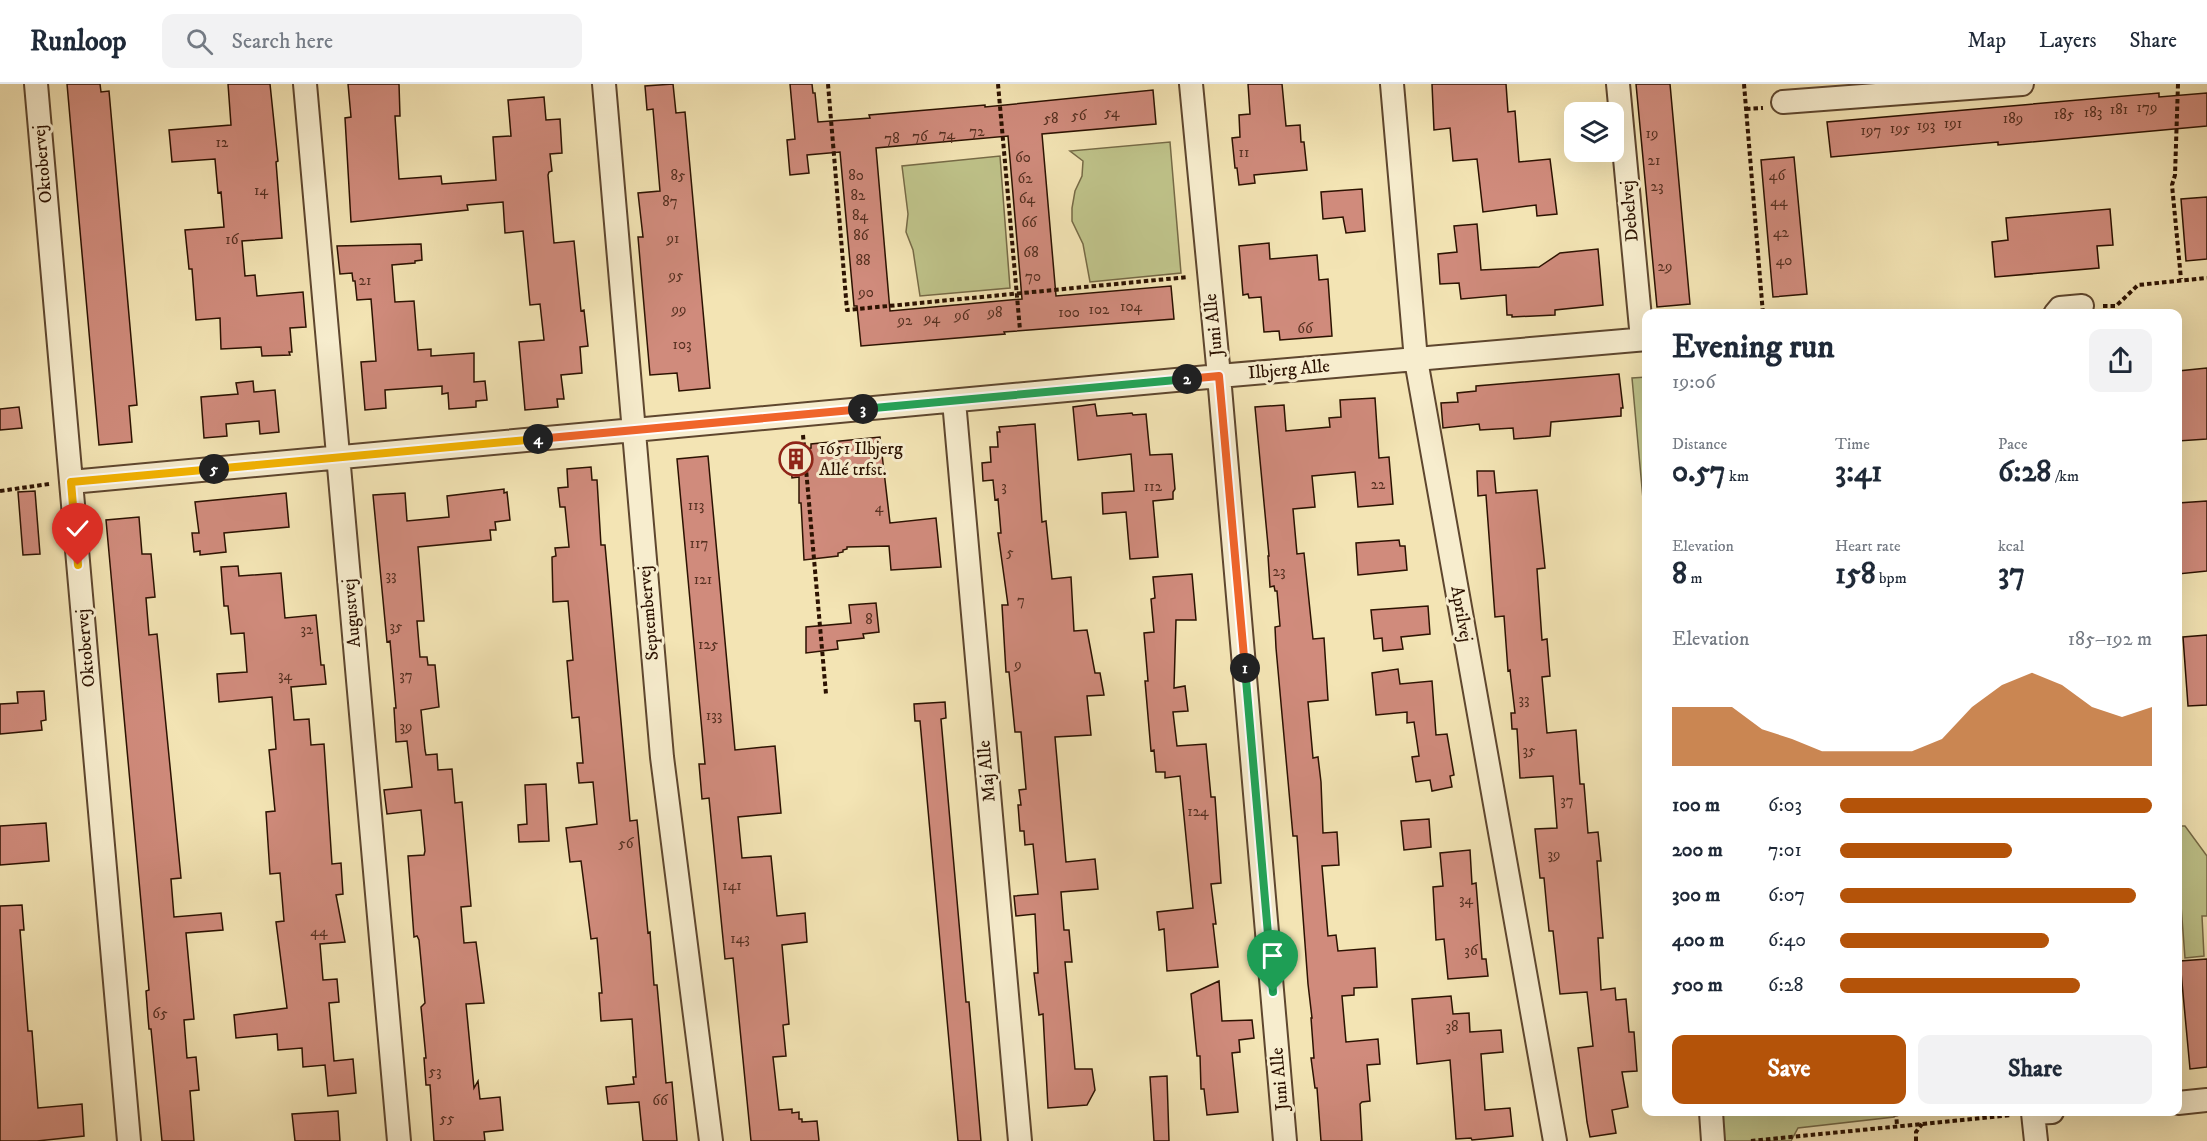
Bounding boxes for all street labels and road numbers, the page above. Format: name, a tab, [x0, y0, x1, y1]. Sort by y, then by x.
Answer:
street label: Oktobervej	[29, 124, 57, 204]
street label: Debelvej	[1616, 179, 1644, 243]
street label: Juni Alle	[1200, 292, 1228, 360]
street label: Ilbjerg Alle	[1247, 355, 1331, 385]
street label: Septembervej	[634, 565, 664, 661]
street label: Augustvej	[338, 578, 366, 648]
street label: Aprilvej	[1445, 584, 1477, 644]
street label: Oktobervej	[72, 608, 100, 688]
street label: Maj Alle	[973, 739, 1001, 803]
street label: Juni Alle	[1266, 1047, 1294, 1113]

